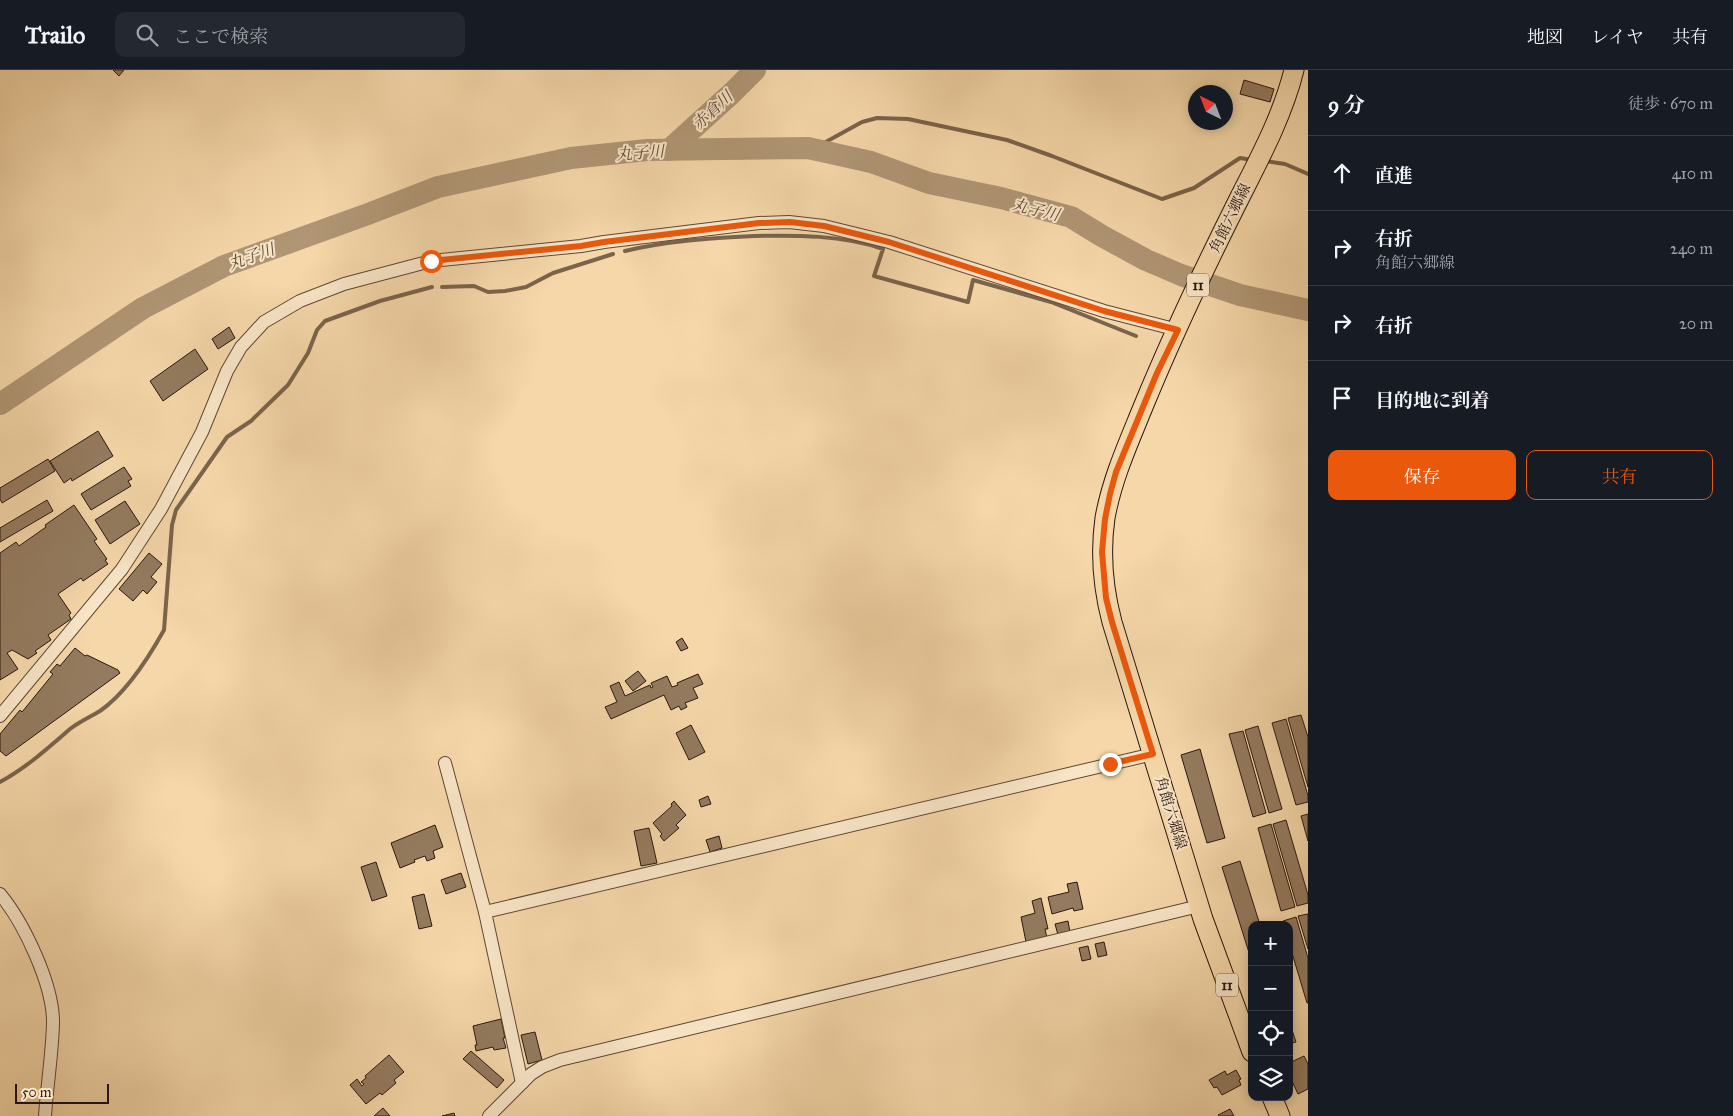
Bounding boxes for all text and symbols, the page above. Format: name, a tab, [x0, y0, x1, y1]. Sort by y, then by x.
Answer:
search box	[115, 12, 465, 57]
text: Trailo	[25, 20, 85, 50]
icon: search	[133, 21, 161, 49]
text: ここで検索	[173, 25, 268, 48]
text: 地図	[1527, 26, 1563, 48]
text: レイヤ	[1591, 26, 1644, 48]
text: 共有	[1672, 26, 1708, 48]
north arrow	[1188, 85, 1233, 130]
water label: 赤倉川	[688, 86, 738, 134]
text: 9 分	[1328, 92, 1365, 118]
text: 徒歩 · 670 m	[1628, 94, 1713, 113]
water label: 丸子川	[615, 141, 667, 164]
icon: ahead	[1328, 159, 1356, 187]
text: 直進	[1375, 164, 1413, 187]
text: 410 m	[1672, 164, 1713, 183]
street label: 角館六郷線	[1205, 180, 1255, 256]
water label: 丸子川	[1010, 194, 1063, 225]
text: 右折	[1375, 227, 1413, 250]
icon: right	[1328, 234, 1356, 262]
water label: 丸子川	[225, 239, 279, 274]
text: 240 m	[1670, 239, 1713, 258]
route start	[420, 250, 443, 273]
text: 角館六郷線	[1375, 253, 1455, 272]
road number: 11	[1187, 274, 1209, 296]
icon: right	[1328, 309, 1356, 337]
text: 右折	[1375, 314, 1413, 337]
text: 20 m	[1679, 314, 1713, 333]
icon: arrive	[1328, 384, 1356, 412]
text: 目的地に到着	[1375, 389, 1489, 412]
button: 保存	[1328, 450, 1516, 500]
button: 共有	[1526, 450, 1713, 500]
route end	[1099, 753, 1122, 776]
street label: 角館六郷線	[1151, 774, 1191, 852]
map controls	[1248, 921, 1293, 1101]
button: +	[1248, 921, 1293, 966]
button: −	[1248, 966, 1293, 1011]
road number: 11	[1216, 974, 1238, 996]
button: locate	[1248, 1011, 1293, 1056]
button: layers	[1248, 1056, 1293, 1101]
scale bar	[15, 1081, 109, 1104]
text: 50 m	[22, 1084, 51, 1101]

